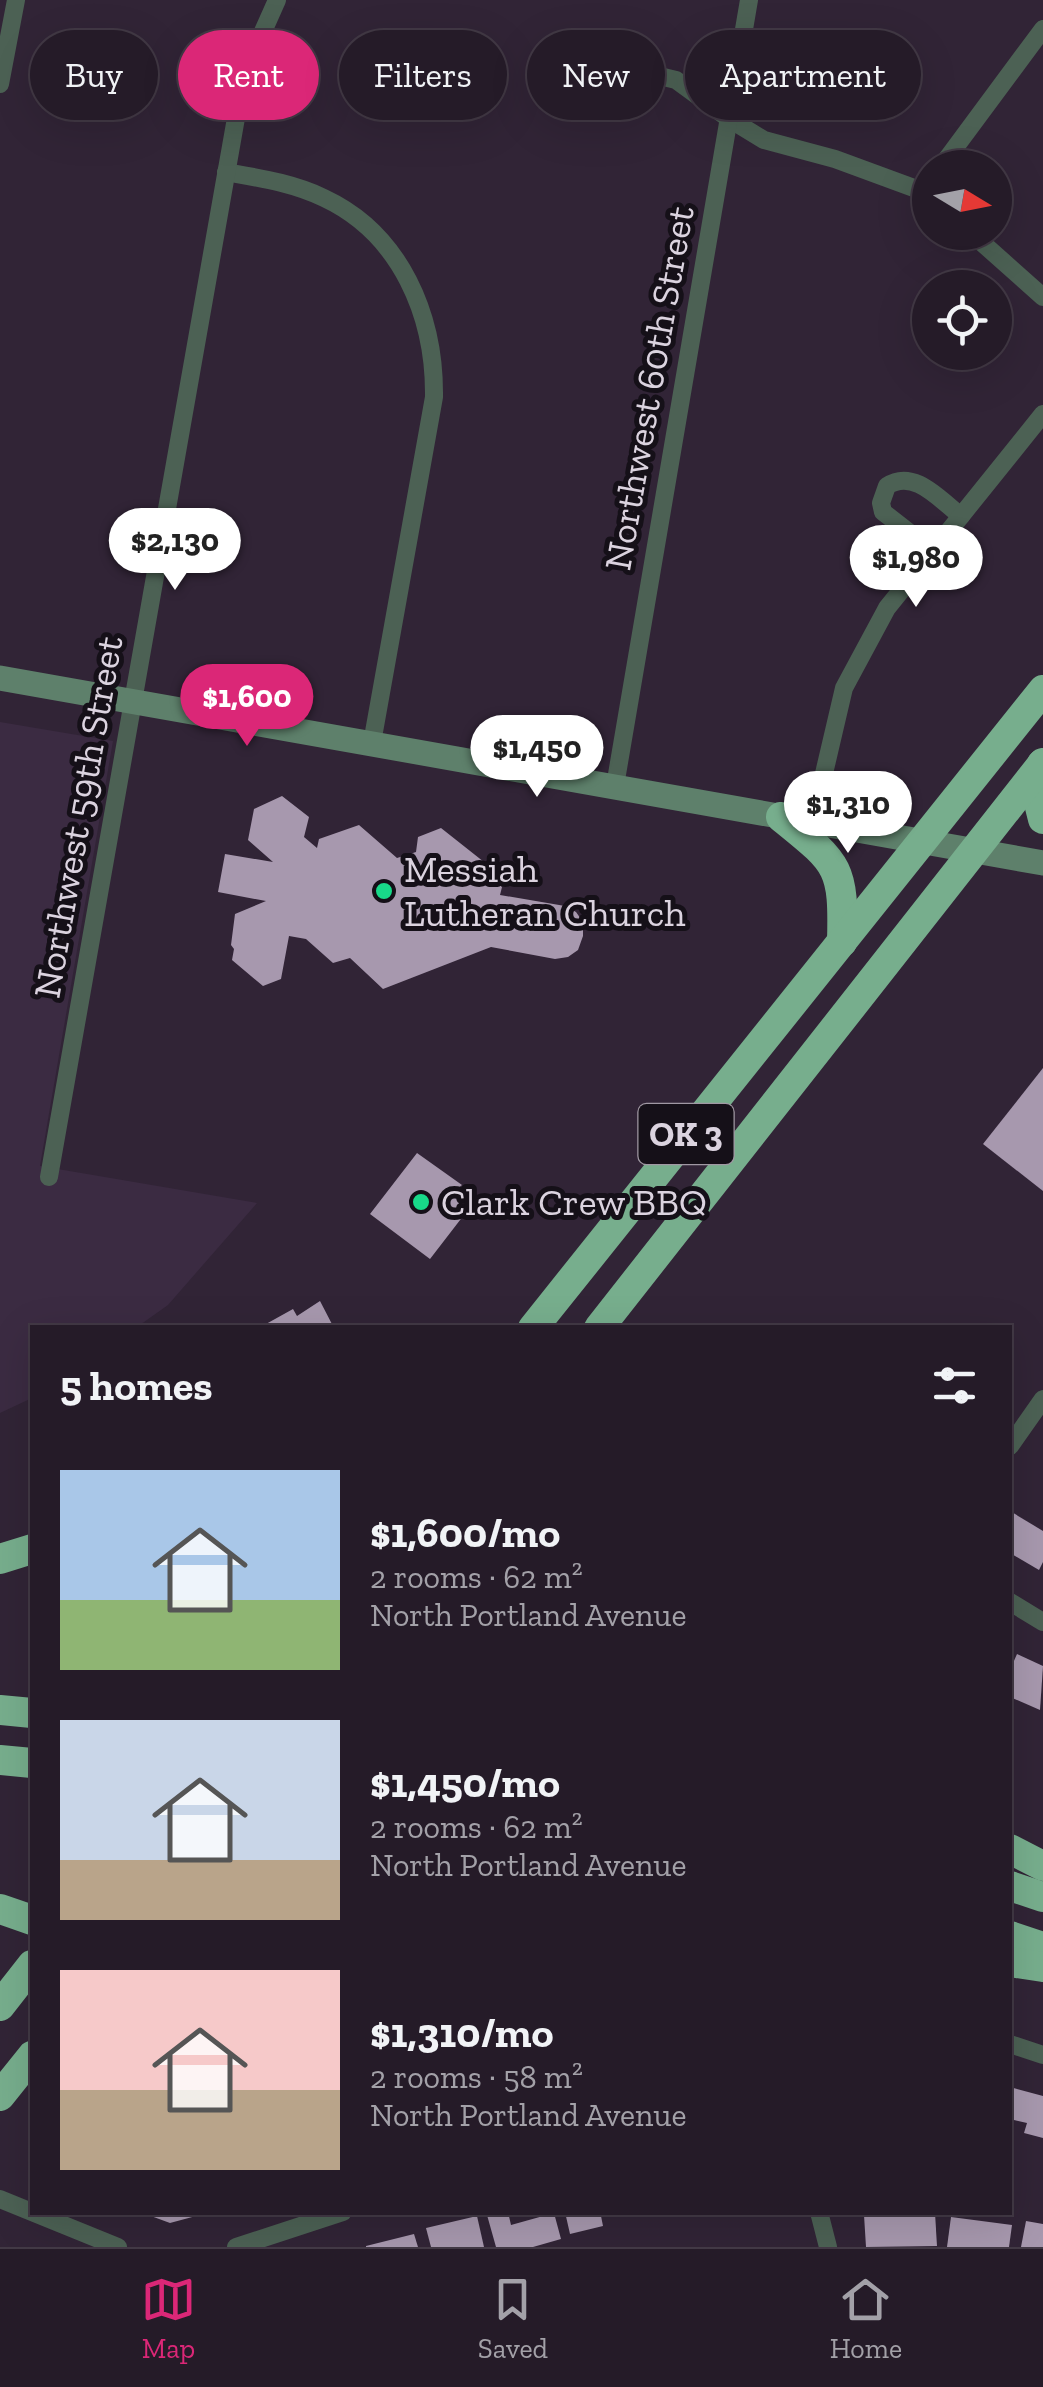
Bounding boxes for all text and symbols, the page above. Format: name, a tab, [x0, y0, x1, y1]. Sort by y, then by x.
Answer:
chip: Buy	[30, 30, 158, 120]
chip: Rent	[178, 30, 319, 120]
chip: Filters	[339, 30, 507, 120]
chip: New	[527, 30, 665, 120]
chip: Apartment	[685, 30, 921, 120]
north arrow	[912, 150, 1012, 250]
map controls	[912, 150, 1012, 370]
street label: Northwest 60th Street	[594, 202, 704, 574]
button: locate	[912, 270, 1012, 370]
pin: $2,130	[94, 508, 256, 593]
text: $2,130	[131, 521, 219, 559]
pin: $1,980	[835, 525, 997, 610]
text: $1,980	[872, 538, 960, 576]
street label: Northwest 59th Street	[24, 632, 132, 1002]
pin: $1,600	[166, 664, 328, 749]
text: $1,600	[202, 677, 292, 715]
pin: $1,450	[456, 715, 618, 800]
text: $1,450	[492, 728, 582, 766]
pin: $1,310	[767, 771, 929, 856]
text: $1,310	[806, 784, 890, 822]
place label: Messiah Lutheran Church	[404, 846, 686, 936]
marker: Messiah Lutheran Church	[373, 880, 395, 902]
road number: OK 3	[638, 1104, 734, 1164]
place label: Clark Crew BBQ	[441, 1179, 707, 1225]
marker: Clark Crew BBQ	[410, 1191, 432, 1213]
icon: filters	[927, 1358, 982, 1413]
text: 5 homes	[60, 1360, 213, 1411]
text: $1,600/mo	[370, 1507, 560, 1558]
icon: home	[140, 1510, 260, 1630]
text: 2 rooms · 62 m²	[370, 1558, 583, 1596]
text: North Portland Avenue	[370, 1596, 686, 1634]
text: $1,450/mo	[370, 1757, 560, 1808]
icon: home	[140, 1760, 260, 1880]
text: 2 rooms · 62 m²	[370, 1808, 583, 1846]
text: North Portland Avenue	[370, 1846, 686, 1884]
text: $1,310/mo	[370, 2007, 553, 2058]
icon: home	[140, 2010, 260, 2130]
text: 2 rooms · 58 m²	[370, 2058, 583, 2096]
text: North Portland Avenue	[370, 2096, 686, 2134]
tab: Map	[141, 2272, 196, 2365]
tab: Saved	[478, 2272, 548, 2365]
tab: Home	[830, 2272, 902, 2365]

